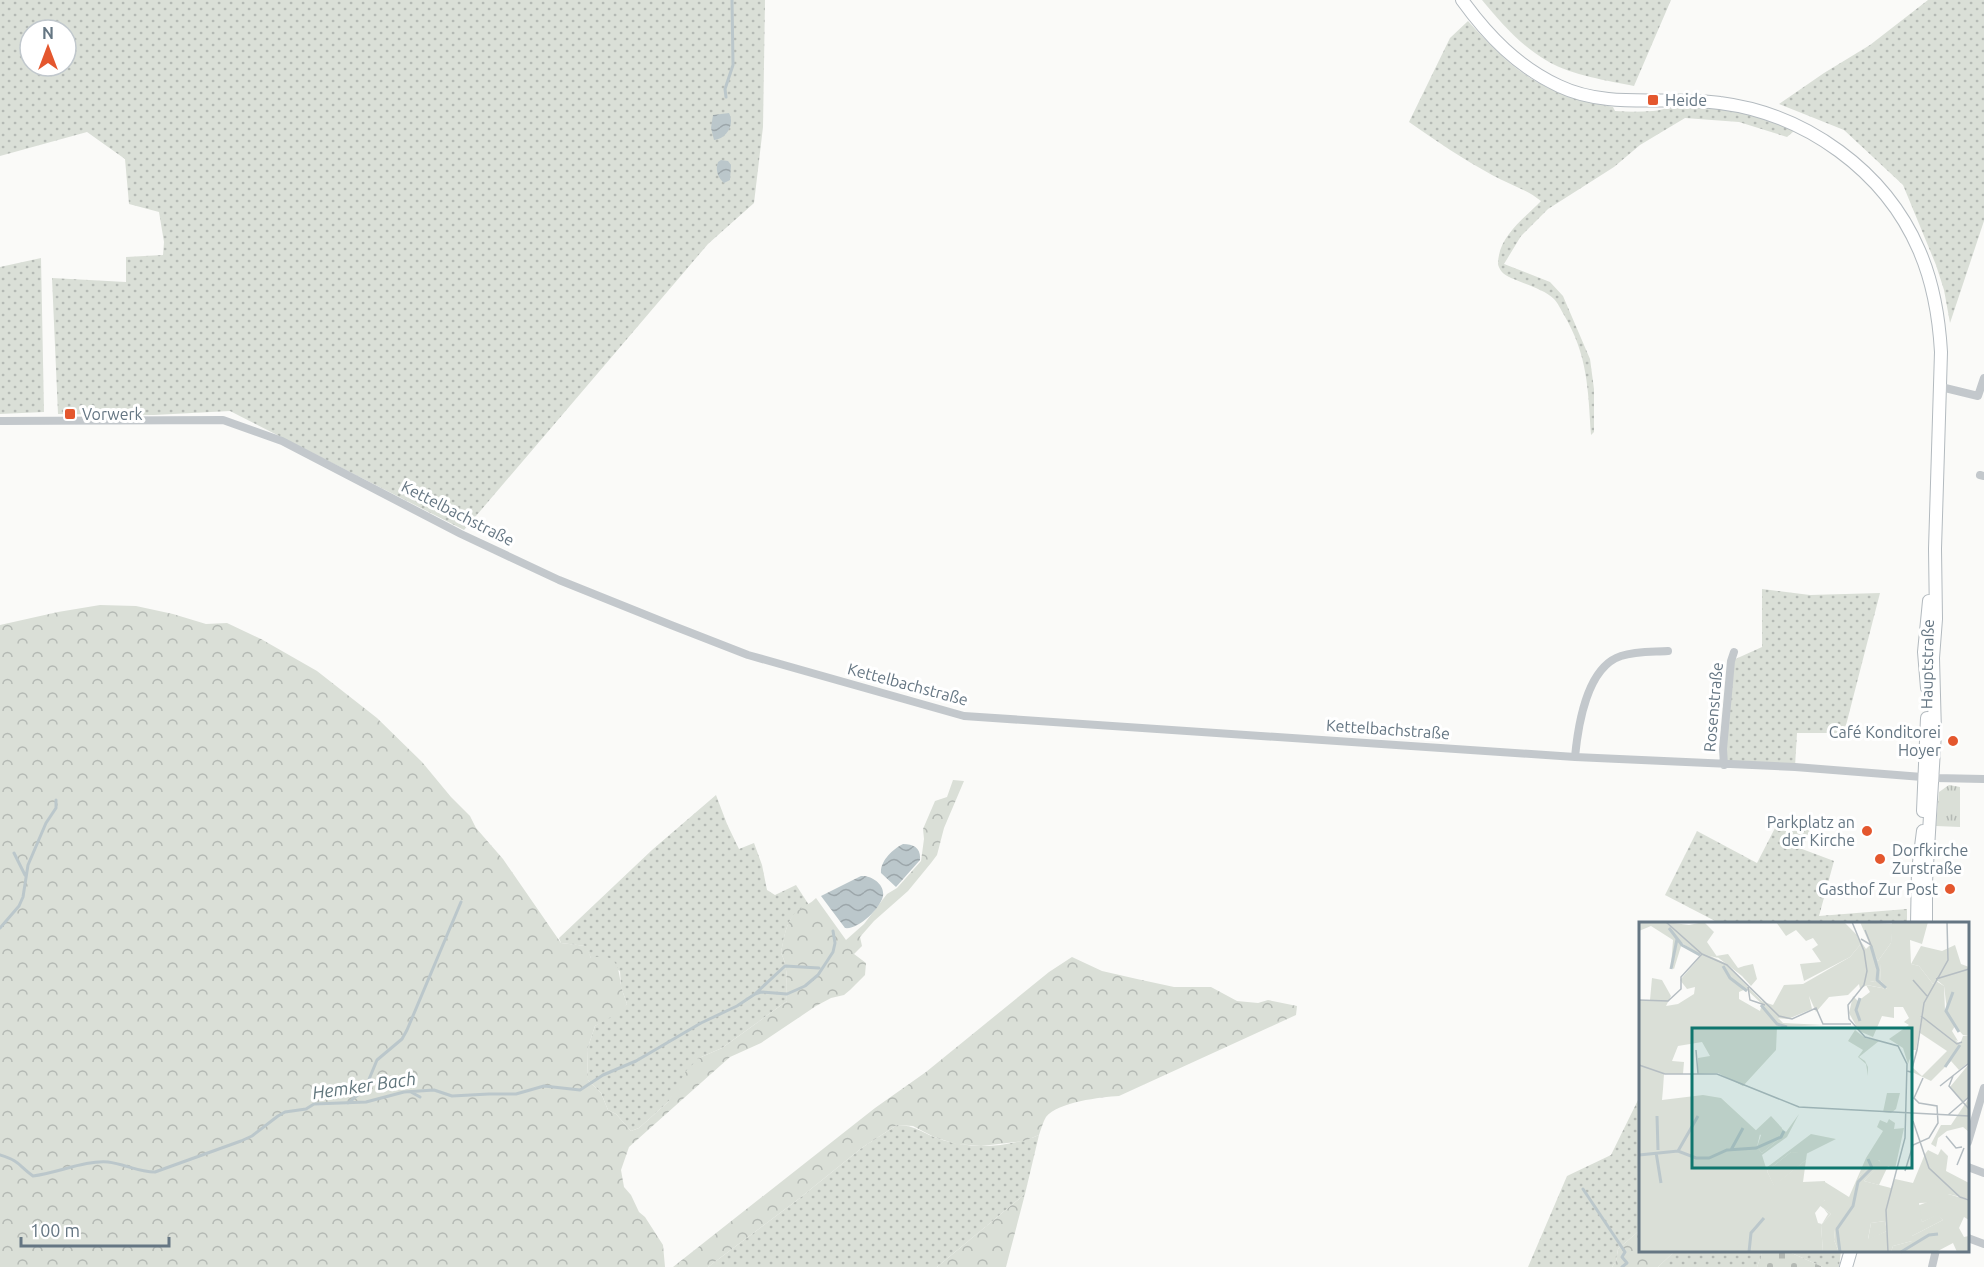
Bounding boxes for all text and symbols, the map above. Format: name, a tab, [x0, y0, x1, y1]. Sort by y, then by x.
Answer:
north arrow	[18, 18, 78, 78]
text: N	[42, 24, 54, 42]
place label: Heide	[1665, 91, 1707, 109]
marker: Heide	[1646, 93, 1660, 107]
place label: Vorwerk	[82, 405, 143, 423]
marker: Vorwerk	[63, 407, 77, 421]
street label: Kettelbachstraße	[399, 477, 517, 549]
street label: Hauptstraße	[1917, 619, 1937, 709]
street label: Kettelbachstraße	[846, 659, 970, 709]
street label: Rosenstraße	[1700, 661, 1726, 753]
street label: Kettelbachstraße	[1325, 716, 1451, 742]
place label: Café Konditorei Hoyer	[1829, 723, 1941, 759]
marker: Café Konditorei Hoyer	[1946, 734, 1960, 748]
place label: Parkplatz an der Kirche	[1767, 813, 1855, 849]
marker: Parkplatz an der Kirche	[1860, 824, 1874, 838]
place label: Dorfkirche Zurstraße	[1892, 841, 1968, 877]
marker: Dorfkirche Zurstraße	[1873, 852, 1887, 866]
place label: Gasthof Zur Post	[1818, 880, 1939, 898]
marker: Gasthof Zur Post	[1943, 882, 1957, 896]
inset map	[1639, 922, 1969, 1252]
water label: Hemker Bach	[311, 1068, 417, 1102]
scale bar	[21, 1210, 170, 1248]
text: 100 m	[30, 1220, 80, 1240]

